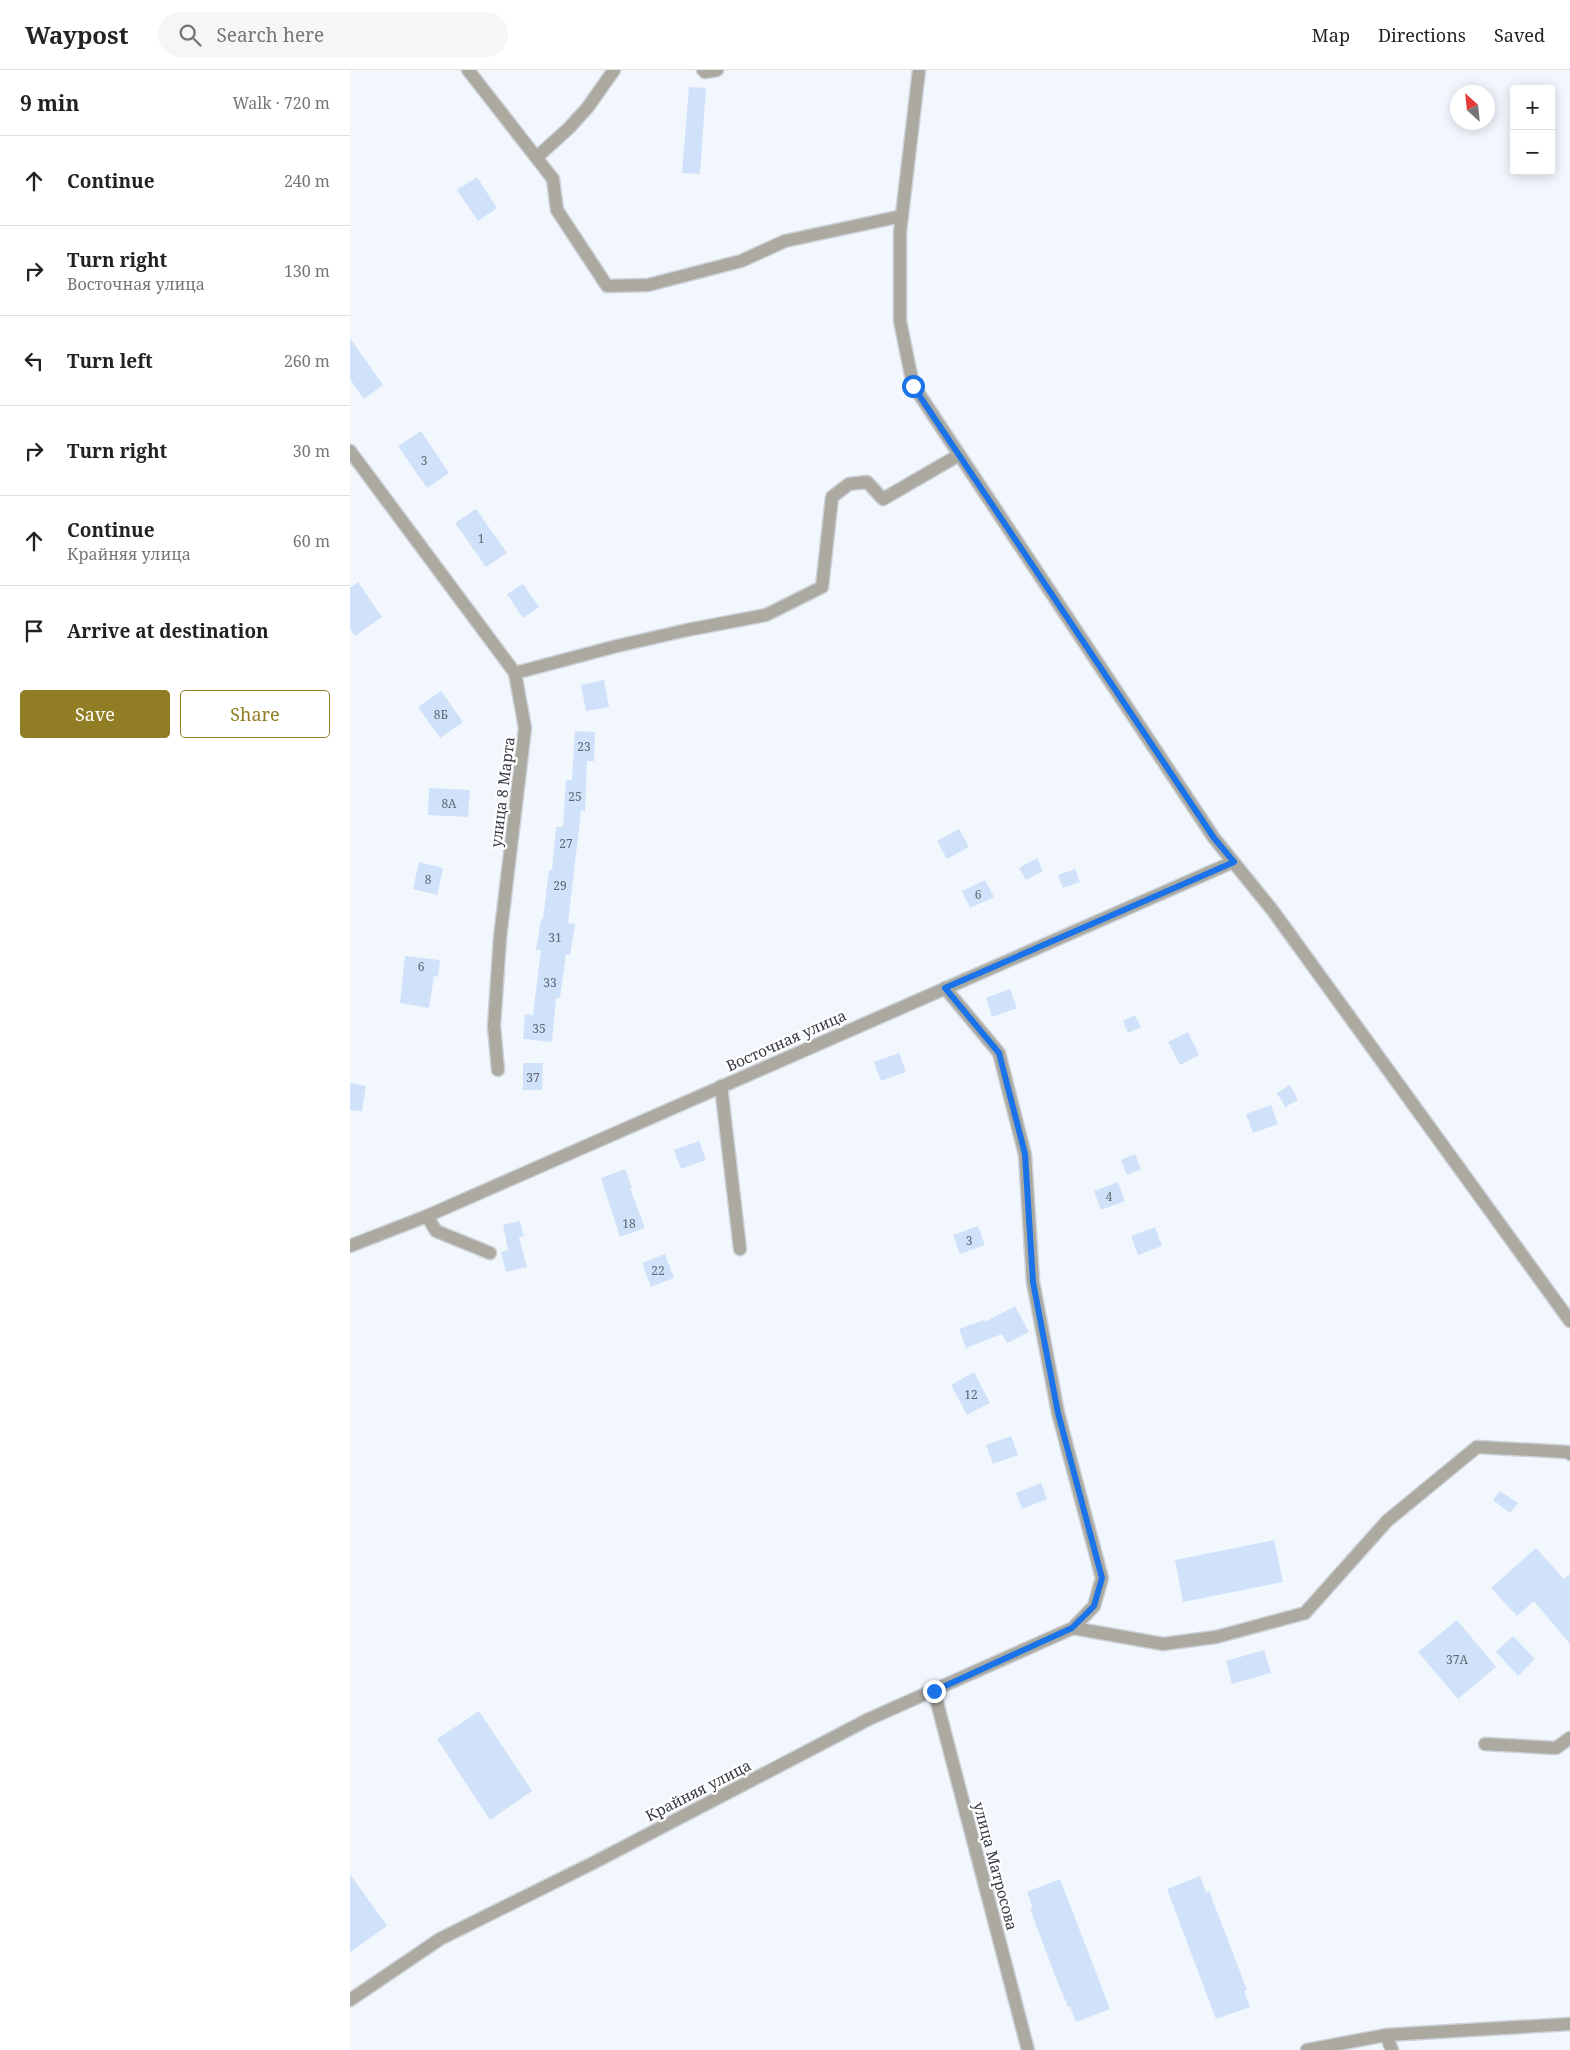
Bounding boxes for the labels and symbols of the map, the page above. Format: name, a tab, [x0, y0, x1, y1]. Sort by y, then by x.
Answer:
north arrow	[1450, 85, 1495, 130]
route start	[902, 375, 925, 398]
house number: 3	[421, 452, 428, 469]
house number: 1	[478, 530, 484, 547]
house number: 8Б	[434, 706, 448, 723]
street label: улица 8 Марта	[485, 735, 519, 849]
house number: 23	[577, 738, 591, 755]
house number: 25	[568, 788, 582, 805]
house number: 8А	[441, 795, 457, 812]
house number: 27	[559, 835, 573, 852]
house number: 8	[425, 871, 432, 888]
house number: 29	[553, 877, 567, 894]
house number: 6	[975, 886, 982, 903]
house number: 31	[548, 929, 562, 946]
house number: 6	[418, 958, 425, 975]
house number: 33	[543, 974, 557, 991]
street label: Восточная улица	[723, 1005, 849, 1075]
house number: 35	[532, 1020, 546, 1037]
house number: 37	[526, 1069, 540, 1086]
house number: 4	[1106, 1188, 1113, 1205]
house number: 18	[622, 1215, 636, 1232]
house number: 3	[966, 1232, 973, 1249]
house number: 22	[651, 1262, 665, 1279]
house number: 12	[964, 1386, 978, 1403]
house number: 37А	[1446, 1651, 1468, 1668]
route end	[923, 1680, 946, 1703]
street label: Крайняя улица	[642, 1755, 754, 1825]
street label: улица Матросова	[969, 1800, 1023, 1932]

